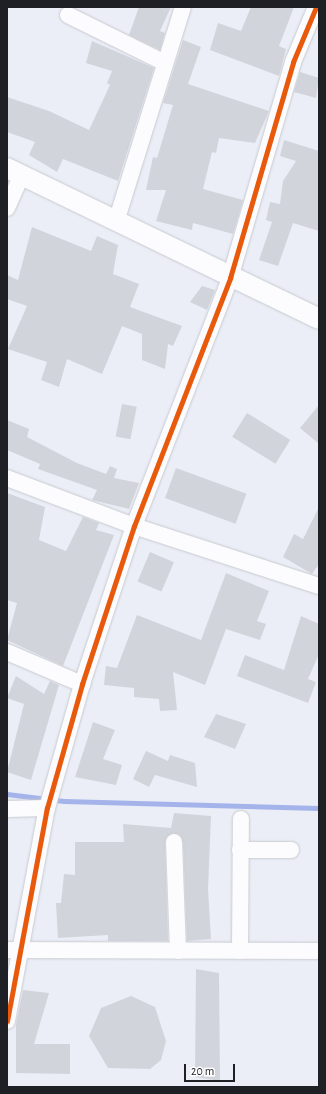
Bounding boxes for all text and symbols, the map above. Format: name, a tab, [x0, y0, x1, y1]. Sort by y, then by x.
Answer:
scale bar	[186, 1056, 237, 1082]
text: 20 m	[191, 1065, 214, 1077]

